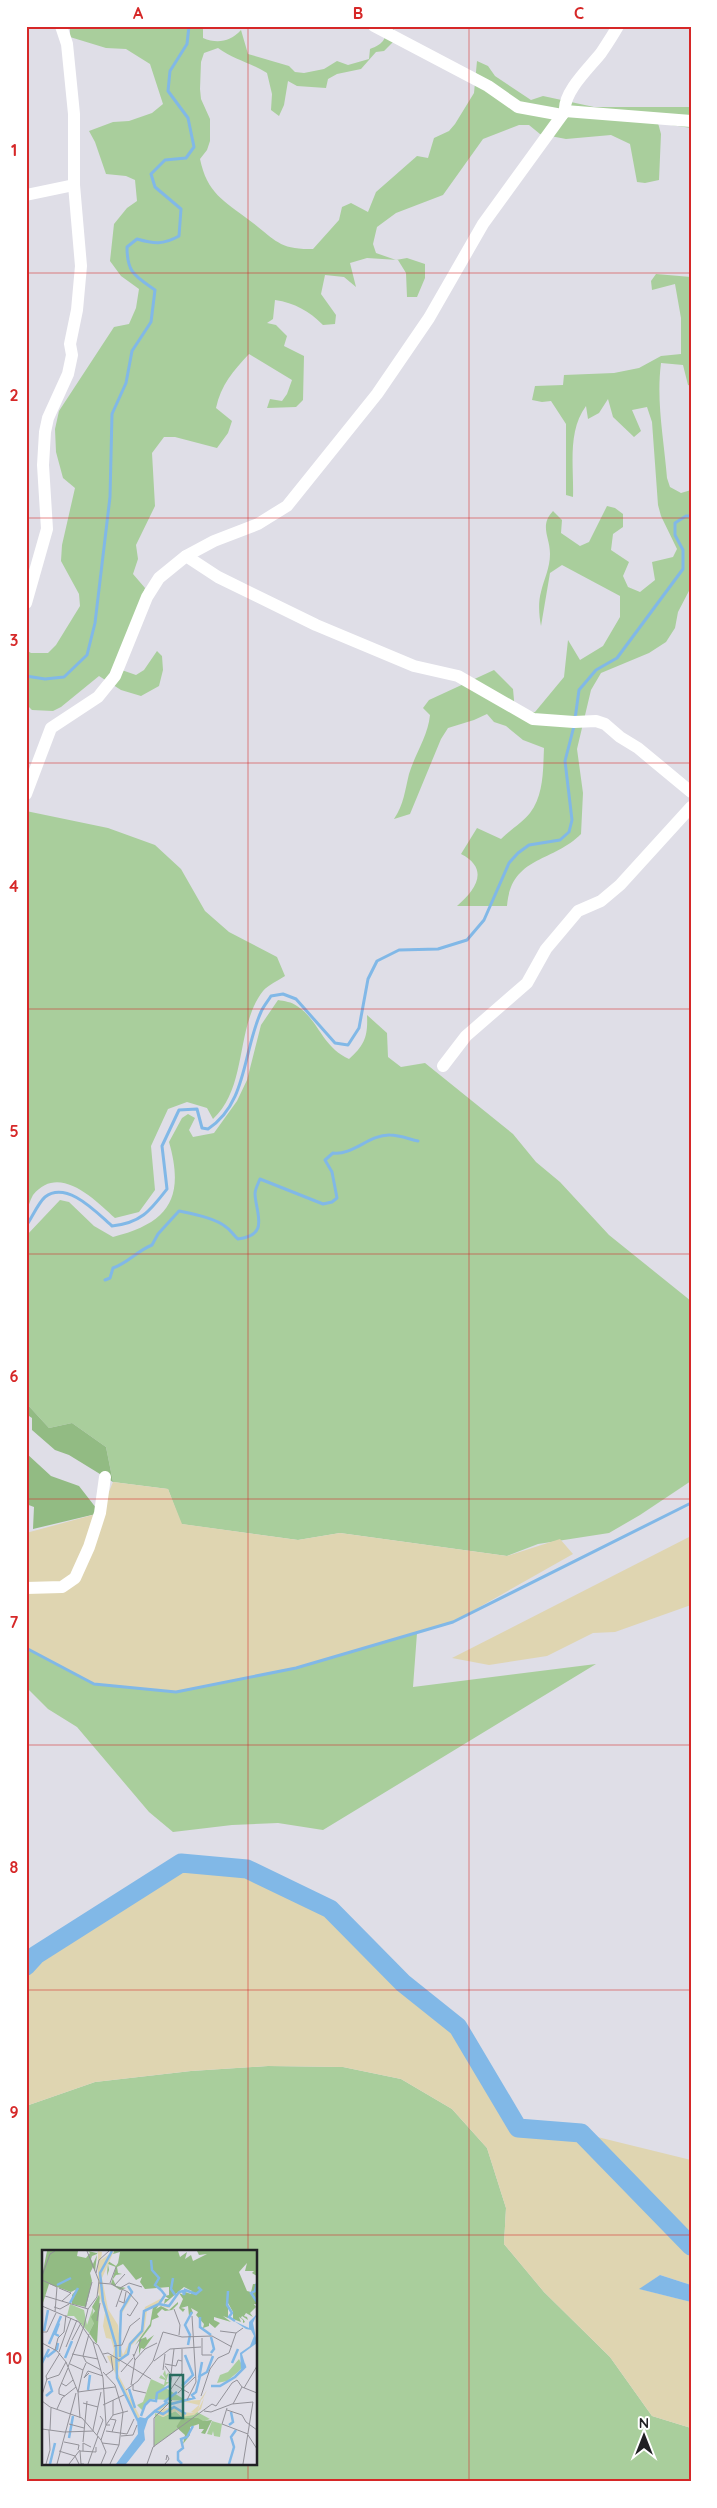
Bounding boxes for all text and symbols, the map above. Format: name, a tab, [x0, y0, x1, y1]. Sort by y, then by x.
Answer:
text: A	[133, 3, 144, 23]
text: B	[353, 3, 363, 23]
text: C	[574, 3, 584, 23]
text: 1	[11, 140, 17, 160]
text: 2	[9, 385, 19, 405]
text: 3	[10, 630, 18, 650]
text: 4	[9, 876, 19, 896]
text: 5	[9, 1121, 19, 1141]
text: 6	[10, 1366, 19, 1386]
text: 7	[10, 1612, 19, 1632]
text: 8	[10, 1857, 19, 1877]
text: 9	[9, 2102, 19, 2122]
inset map	[42, 2250, 258, 2466]
text: 10	[6, 2348, 22, 2368]
north arrow	[620, 2410, 670, 2460]
text: N	[639, 2414, 649, 2432]

